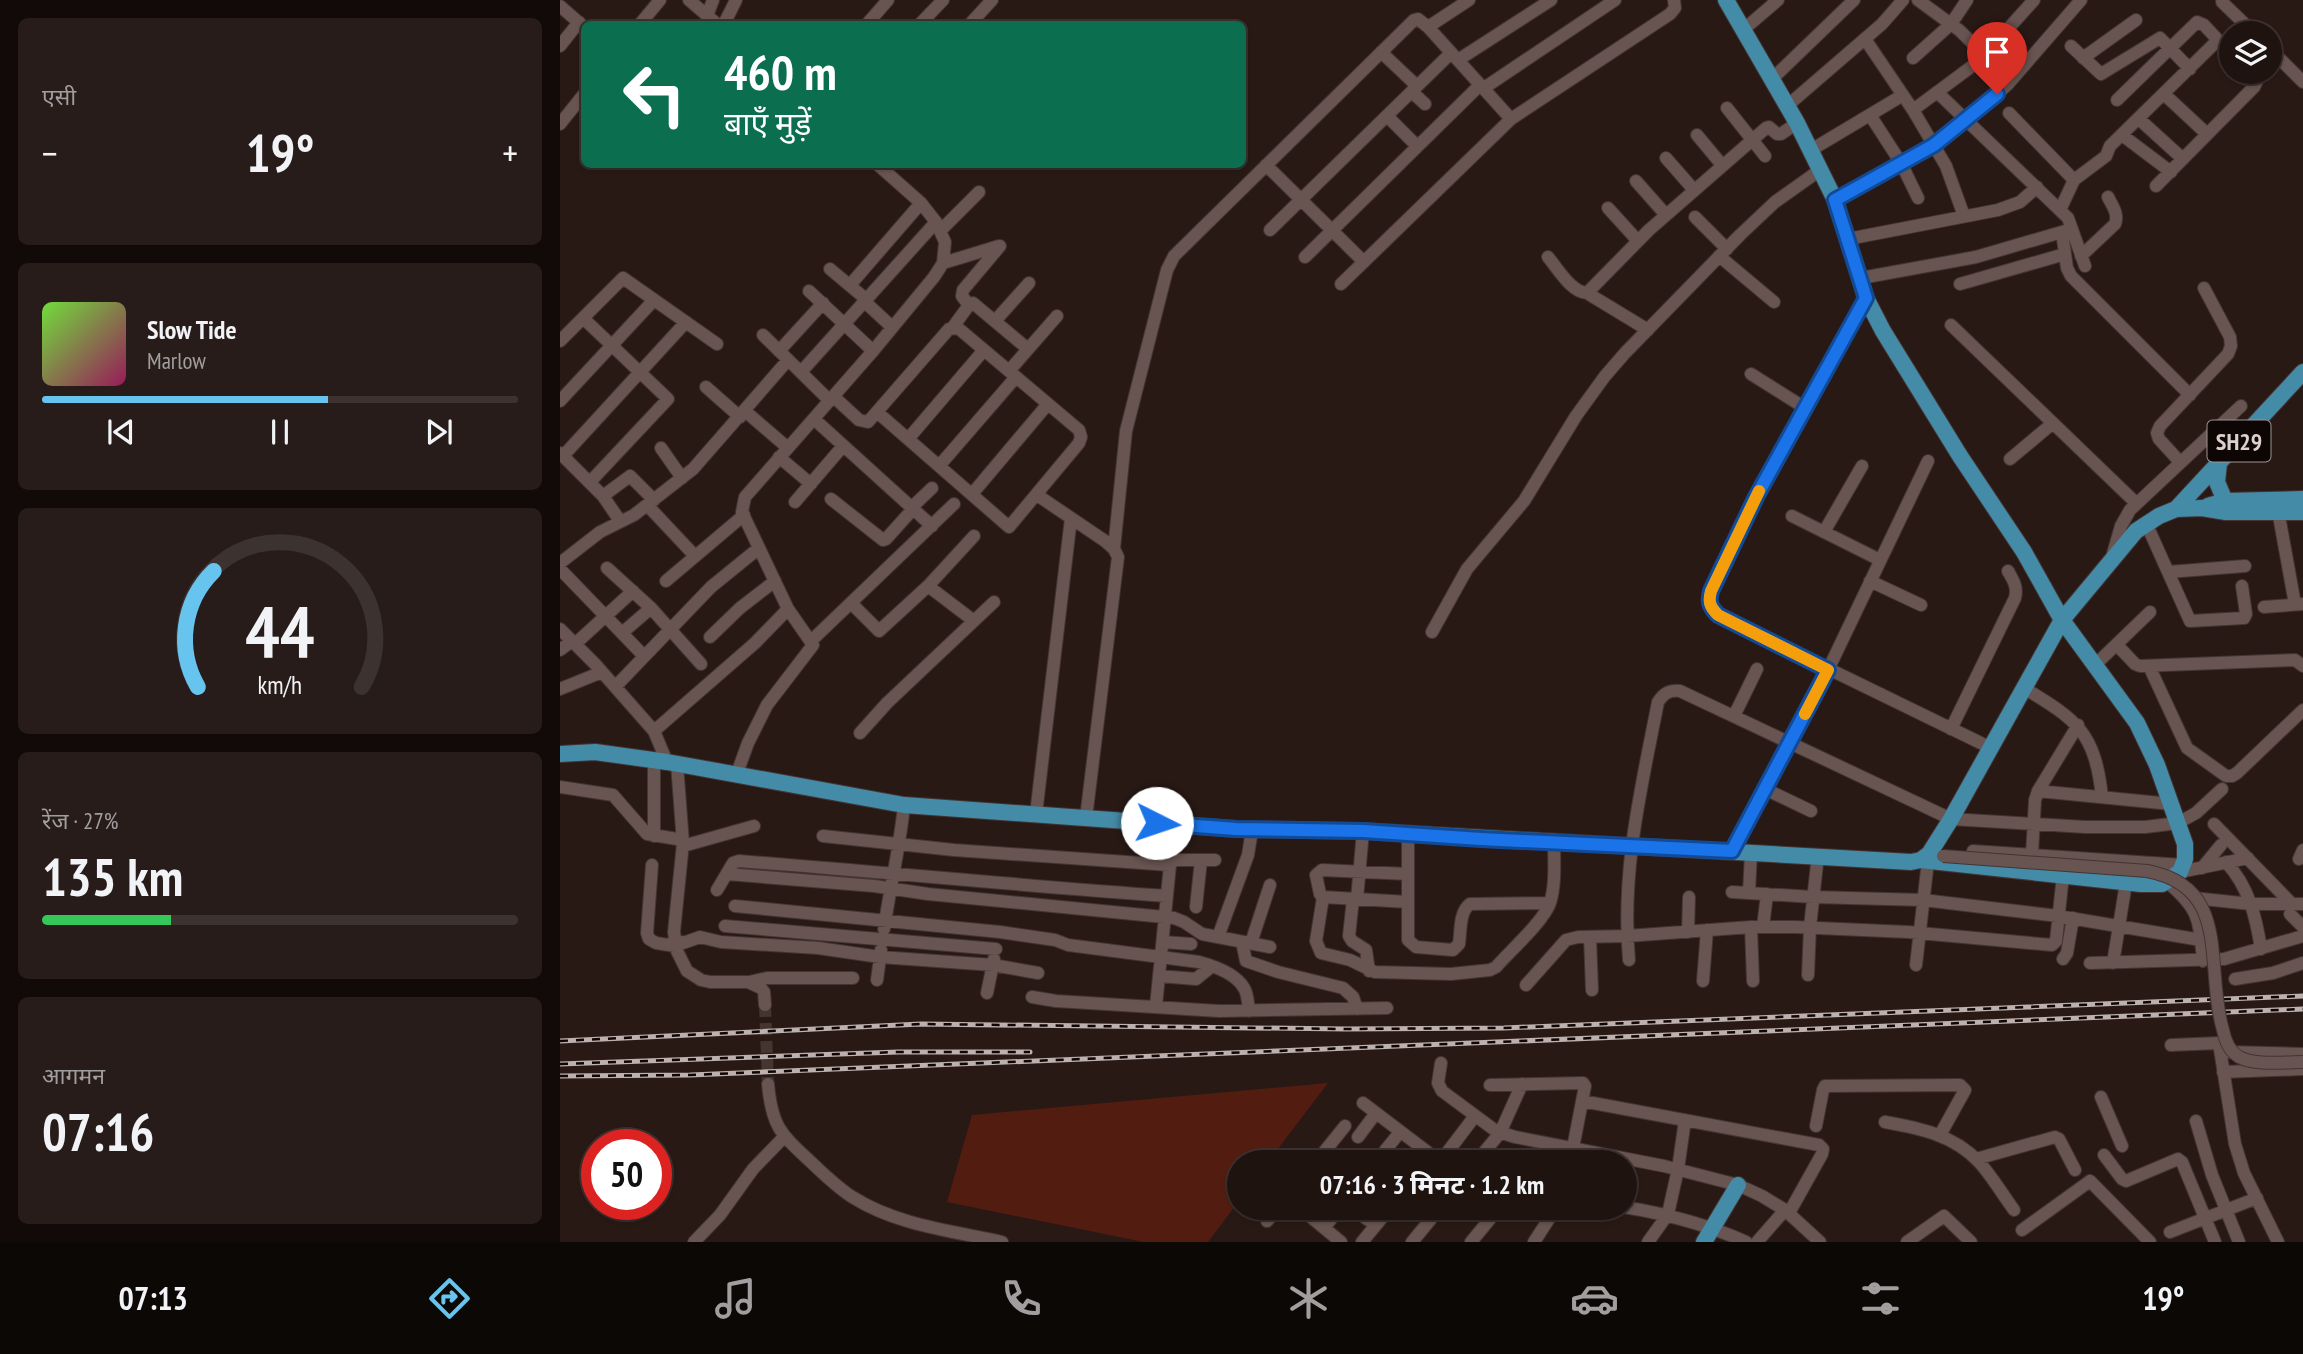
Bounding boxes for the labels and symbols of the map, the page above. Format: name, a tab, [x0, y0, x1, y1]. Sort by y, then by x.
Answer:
pin	[1967, 22, 2027, 94]
road number: SH29	[2208, 420, 2270, 462]
position arrow	[1120, 786, 1194, 860]
speed limit sign: 50	[581, 1129, 672, 1220]

